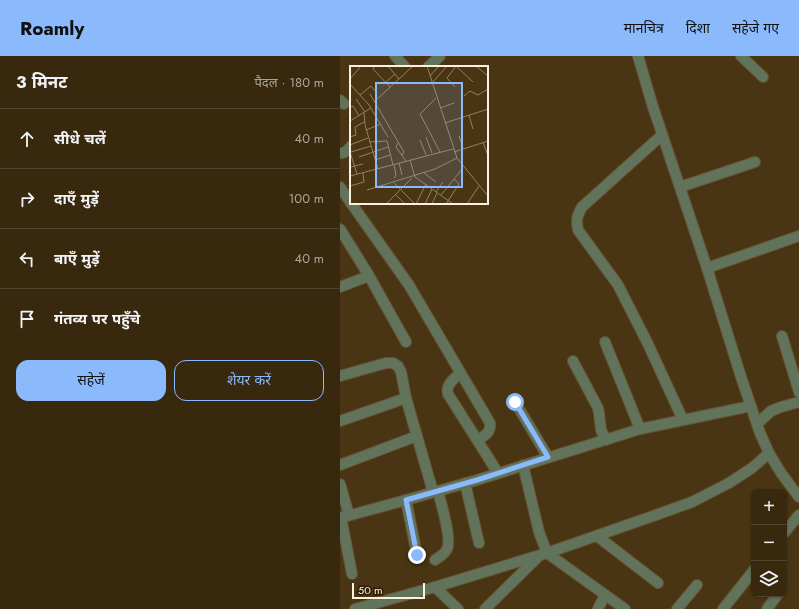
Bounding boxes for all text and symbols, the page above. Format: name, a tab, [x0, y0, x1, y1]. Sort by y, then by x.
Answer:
text: Roamly	[20, 15, 84, 42]
text: मानचित्र	[624, 18, 664, 38]
text: दिशा	[686, 18, 710, 38]
text: सहेजे गए	[732, 18, 779, 38]
inset map	[350, 66, 488, 204]
text: 3 मिनट	[16, 70, 67, 94]
text: पैदल · 180 m	[254, 73, 324, 92]
icon: ahead	[16, 128, 38, 150]
text: सीधे चलें	[54, 128, 106, 150]
text: 40 m	[295, 129, 324, 148]
icon: right	[16, 188, 38, 210]
text: दाएँ मुड़ें	[54, 188, 99, 210]
text: 100 m	[289, 189, 324, 208]
icon: left	[16, 248, 38, 270]
text: बाएँ मुड़ें	[54, 248, 100, 270]
text: 40 m	[295, 249, 324, 268]
icon: arrive	[16, 308, 38, 330]
text: गंतव्य पर पहुँचे	[54, 308, 140, 330]
button: सहेजें	[16, 360, 166, 401]
button: शेयर करें	[174, 360, 324, 401]
route start	[506, 393, 524, 411]
map controls	[751, 489, 787, 597]
button: +	[751, 489, 787, 525]
button: −	[751, 525, 787, 561]
route end	[408, 546, 426, 564]
button: layers	[751, 561, 787, 597]
scale bar	[352, 581, 425, 600]
text: 50 m	[358, 582, 383, 598]

